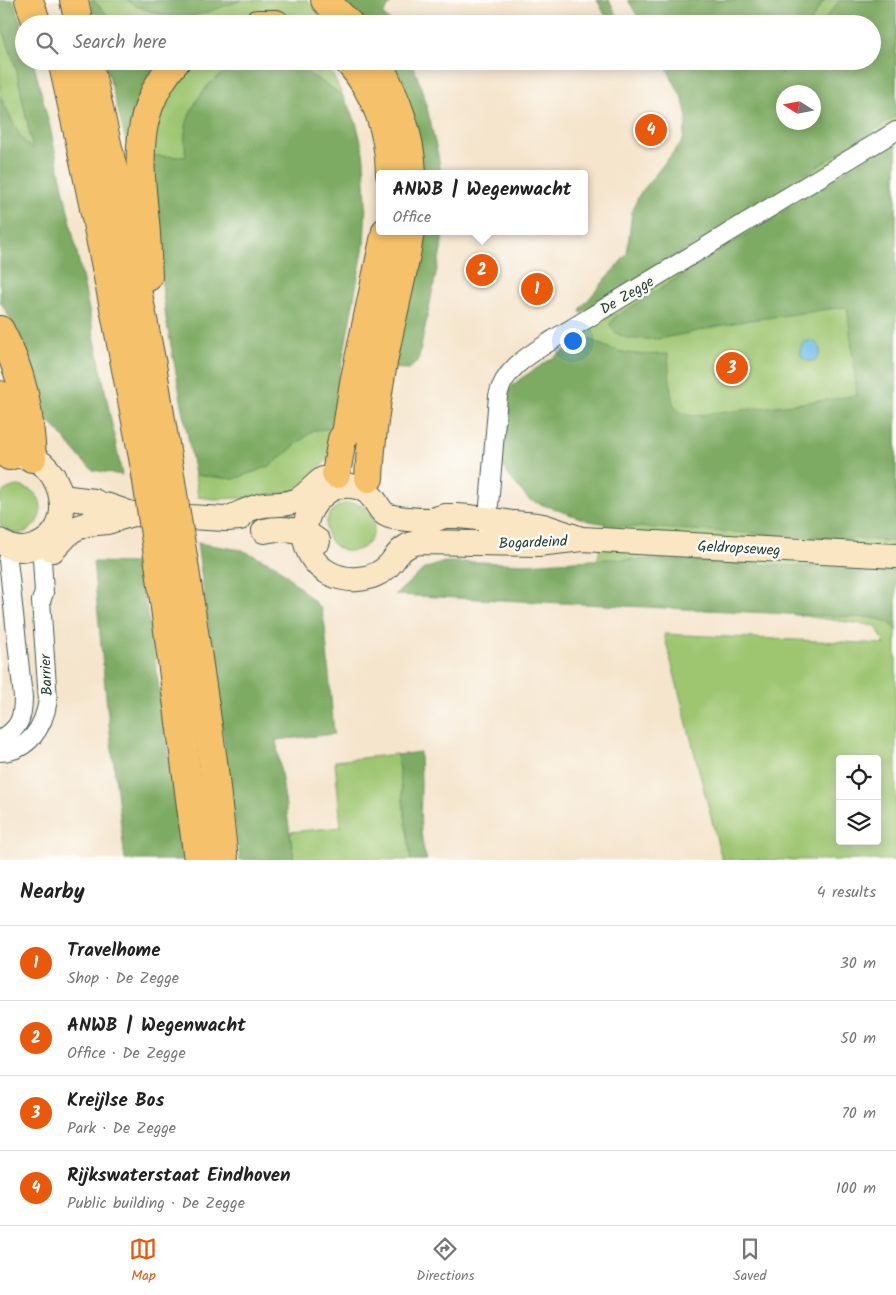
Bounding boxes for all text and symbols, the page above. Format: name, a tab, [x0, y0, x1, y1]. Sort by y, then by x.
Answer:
search box	[15, 15, 881, 70]
text: Search here	[73, 28, 167, 58]
icon: search	[33, 29, 61, 57]
north arrow	[776, 85, 821, 130]
pin: 4	[635, 111, 667, 149]
popup	[376, 170, 588, 235]
text: ANWB | Wegenwacht	[393, 175, 571, 205]
text: Office	[393, 205, 431, 230]
pin: 2	[466, 251, 498, 289]
pin: 1	[521, 270, 553, 308]
street label: De Zegge	[596, 270, 659, 321]
your location	[560, 328, 586, 354]
pin: 3	[716, 349, 748, 387]
street label: Bogardeind	[498, 530, 568, 556]
street label: Geldropseweg	[697, 535, 781, 563]
street label: Barrier	[34, 652, 60, 696]
map controls	[836, 755, 881, 845]
button: locate	[836, 755, 881, 800]
button: layers	[836, 800, 881, 845]
text: Nearby	[20, 876, 85, 909]
text: 4 results	[817, 880, 876, 905]
text: Travelhome	[67, 936, 160, 966]
text: 1	[34, 951, 38, 976]
text: 30 m	[840, 951, 876, 976]
text: Shop · De Zegge	[67, 966, 179, 991]
text: ANWB | Wegenwacht	[67, 1011, 246, 1041]
text: 2	[31, 1026, 41, 1051]
text: 50 m	[840, 1026, 876, 1051]
text: Office · De Zegge	[67, 1041, 186, 1066]
text: Kreijlse Bos	[67, 1086, 164, 1116]
text: 3	[32, 1101, 40, 1126]
text: 70 m	[841, 1101, 876, 1126]
text: Park · De Zegge	[67, 1116, 176, 1141]
text: Rijkswaterstaat Eindhoven	[67, 1161, 291, 1191]
text: 4	[32, 1176, 40, 1201]
text: 100 m	[836, 1176, 876, 1201]
text: Public building · De Zegge	[67, 1191, 245, 1216]
tab: Map	[129, 1235, 157, 1287]
tab: Directions	[416, 1235, 474, 1287]
tab: Saved	[733, 1235, 767, 1287]

